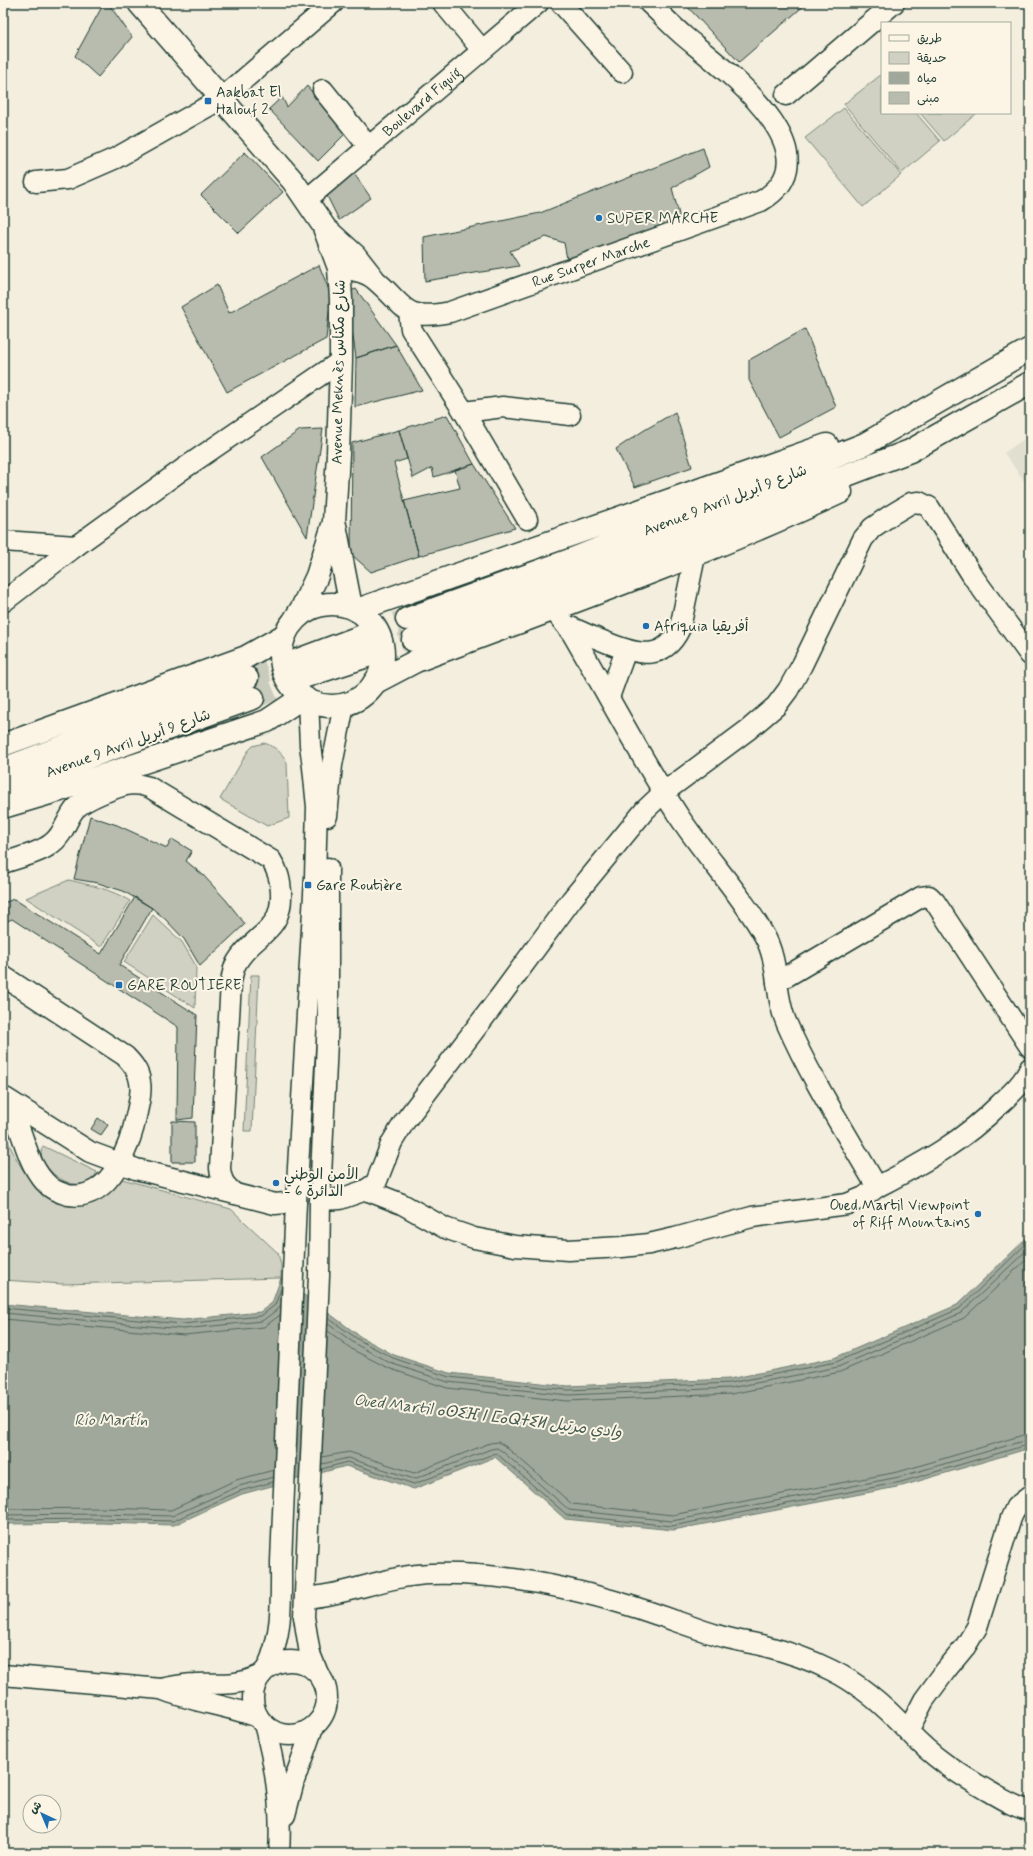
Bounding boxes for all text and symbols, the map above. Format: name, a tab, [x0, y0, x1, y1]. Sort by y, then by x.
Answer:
legend	[881, 22, 1011, 114]
text: طريق	[917, 31, 942, 47]
text: حديقة	[917, 51, 946, 67]
street label: Boulevard Figuig	[379, 63, 467, 142]
text: مياه	[917, 71, 937, 87]
place label: Aakbat El Halouf 2	[216, 83, 282, 120]
text: مبنى	[917, 91, 940, 107]
marker: Aakbat El Halouf 2	[203, 96, 213, 106]
place label: SUPER MARCHE	[607, 209, 718, 229]
marker: SUPER MARCHE	[594, 213, 604, 223]
street label: Rue Surper Marche	[530, 232, 653, 293]
street label: Avenue Meknès شارع مكناس	[327, 279, 351, 465]
street label: Avenue 9 Avril شارع 9 أبريل	[641, 460, 810, 541]
place label: Afriquia أفريقيا	[654, 617, 749, 637]
marker: Afriquia أفريقيا	[641, 621, 651, 631]
street label: Avenue 9 Avril شارع 9 أبريل	[43, 705, 213, 783]
place label: Gare Routière	[316, 876, 402, 896]
marker: Gare Routière	[303, 880, 313, 890]
place label: GARE ROUTIERE	[127, 976, 242, 996]
marker: GARE ROUTIERE	[114, 980, 124, 990]
place label: الأمن الوطني - الدائرة 6	[284, 1164, 359, 1202]
marker: الأمن الوطني - الدائرة 6	[271, 1178, 281, 1188]
place label: Oued Martil Viewpoint of Riff Mountains	[829, 1196, 970, 1233]
marker: Oued Martil Viewpoint of Riff Mountains	[973, 1209, 983, 1219]
water label: Oued Martil ⴰⵙⵉⴼ ⵏ ⵎⴰⵕⵜⵉⵍ وادي مرتيل	[353, 1390, 623, 1443]
water label: Río Martín	[74, 1410, 148, 1431]
north arrow	[22, 1794, 62, 1834]
text: ش	[27, 1798, 45, 1817]

